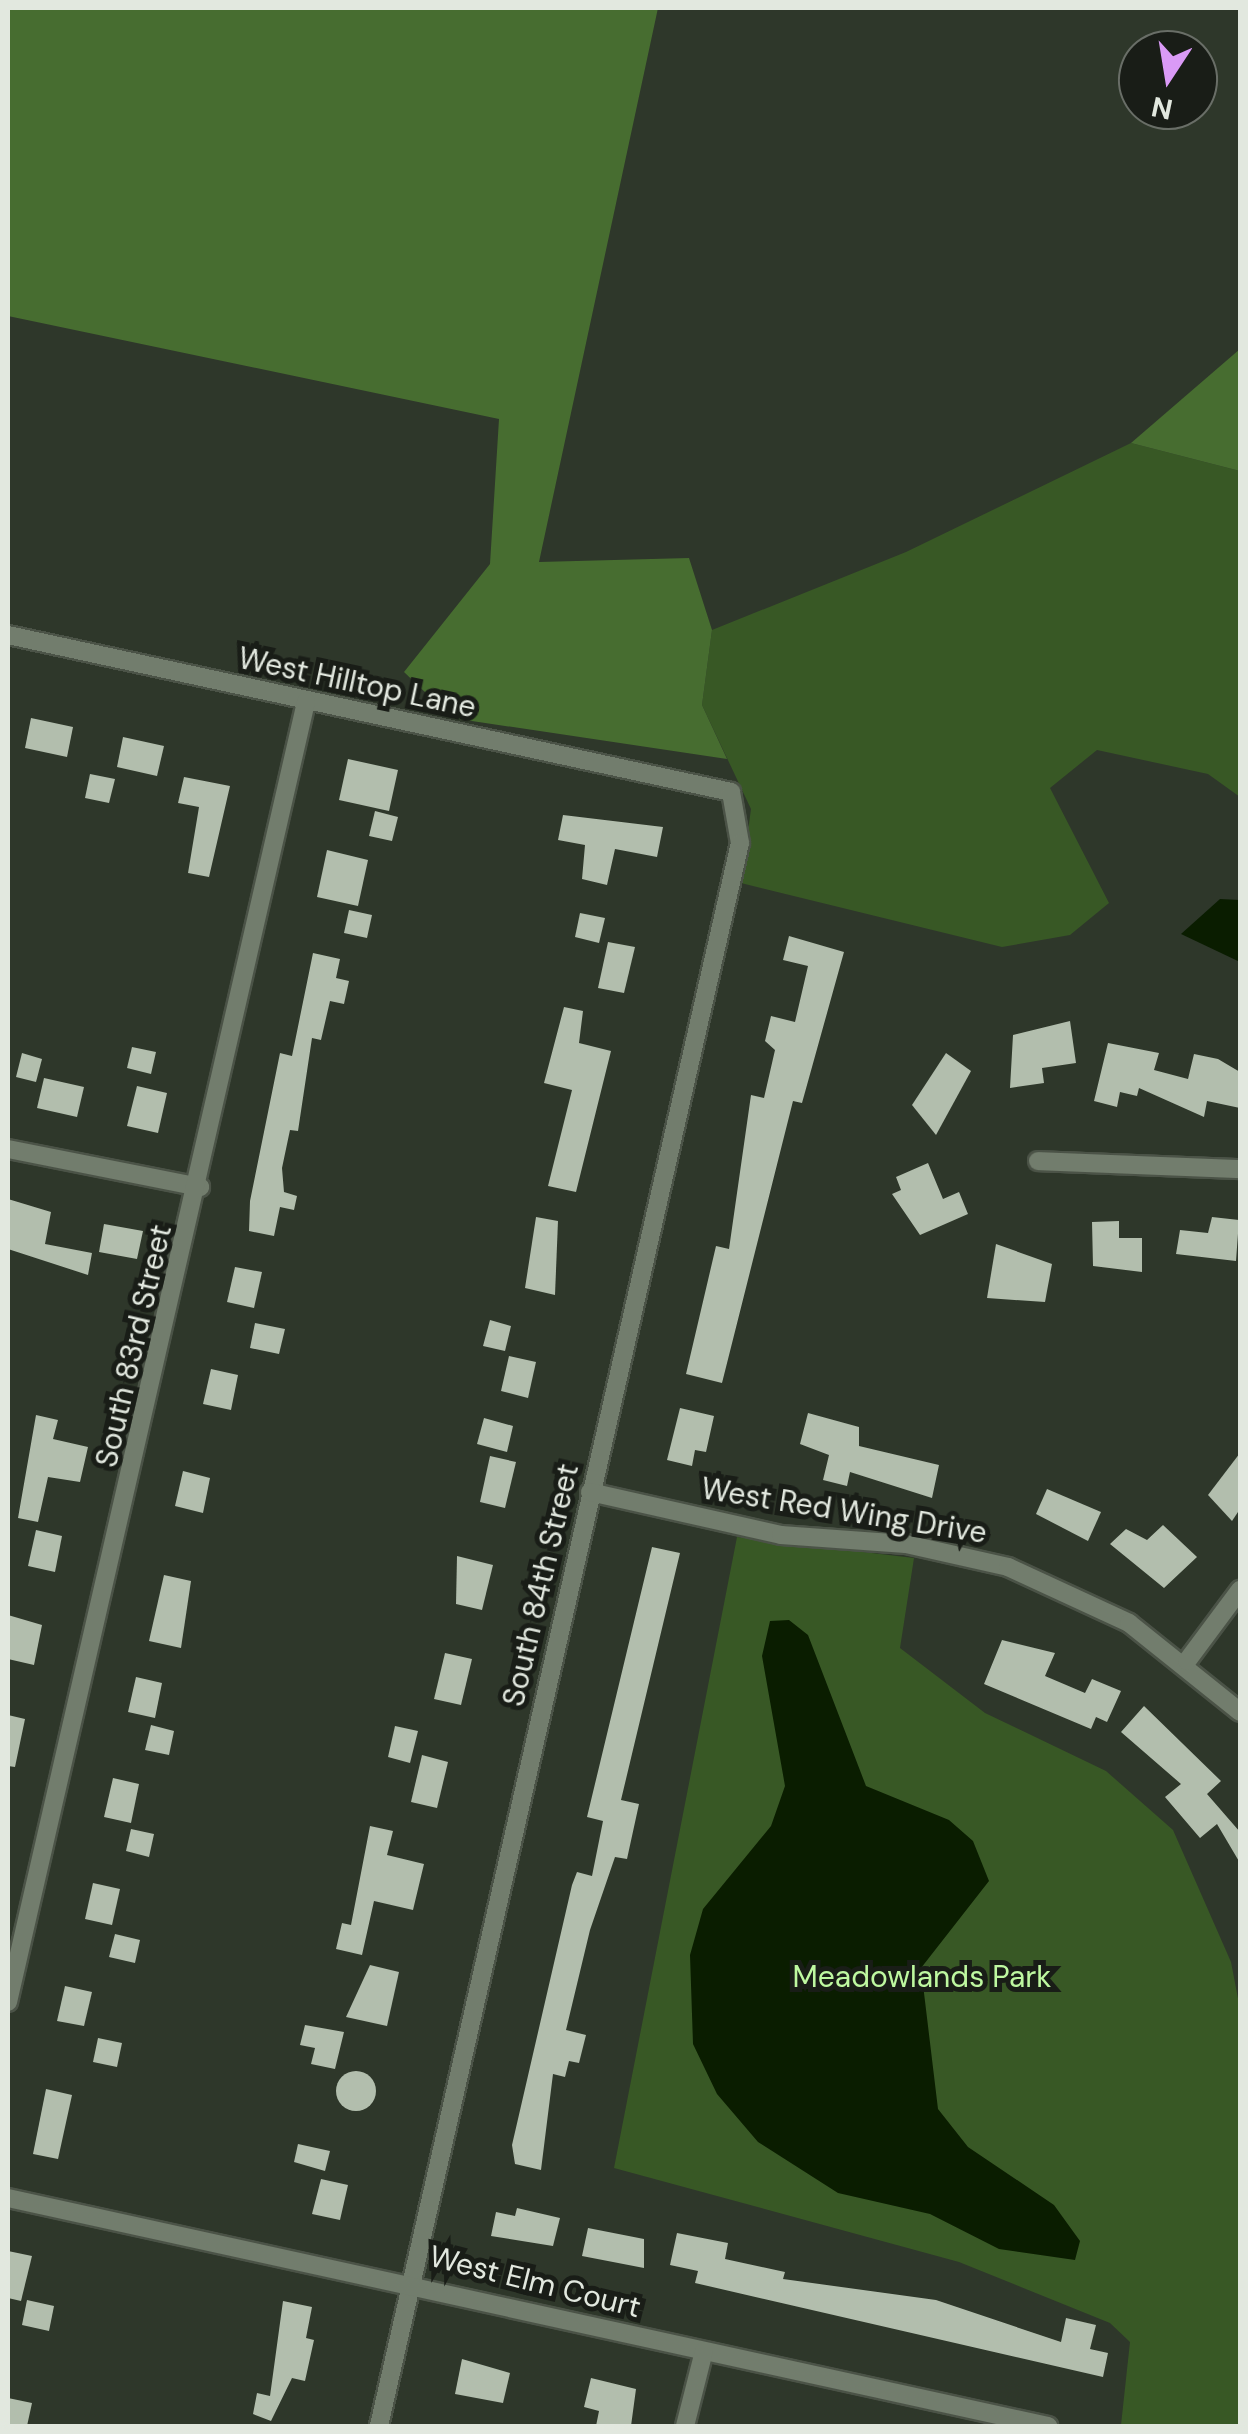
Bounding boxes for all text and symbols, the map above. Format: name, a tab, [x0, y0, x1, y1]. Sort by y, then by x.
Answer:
north arrow	[1118, 30, 1218, 130]
text: N	[1148, 88, 1176, 128]
street label: West Hilltop Lane	[235, 640, 479, 726]
street label: South 83rd Street	[89, 1221, 179, 1471]
street label: South 84th Street	[496, 1460, 586, 1710]
street label: West Red Wing Drive	[699, 1471, 989, 1551]
park label: Meadowlands Park	[793, 1959, 1051, 1995]
street label: West Elm Court	[426, 2238, 644, 2326]

